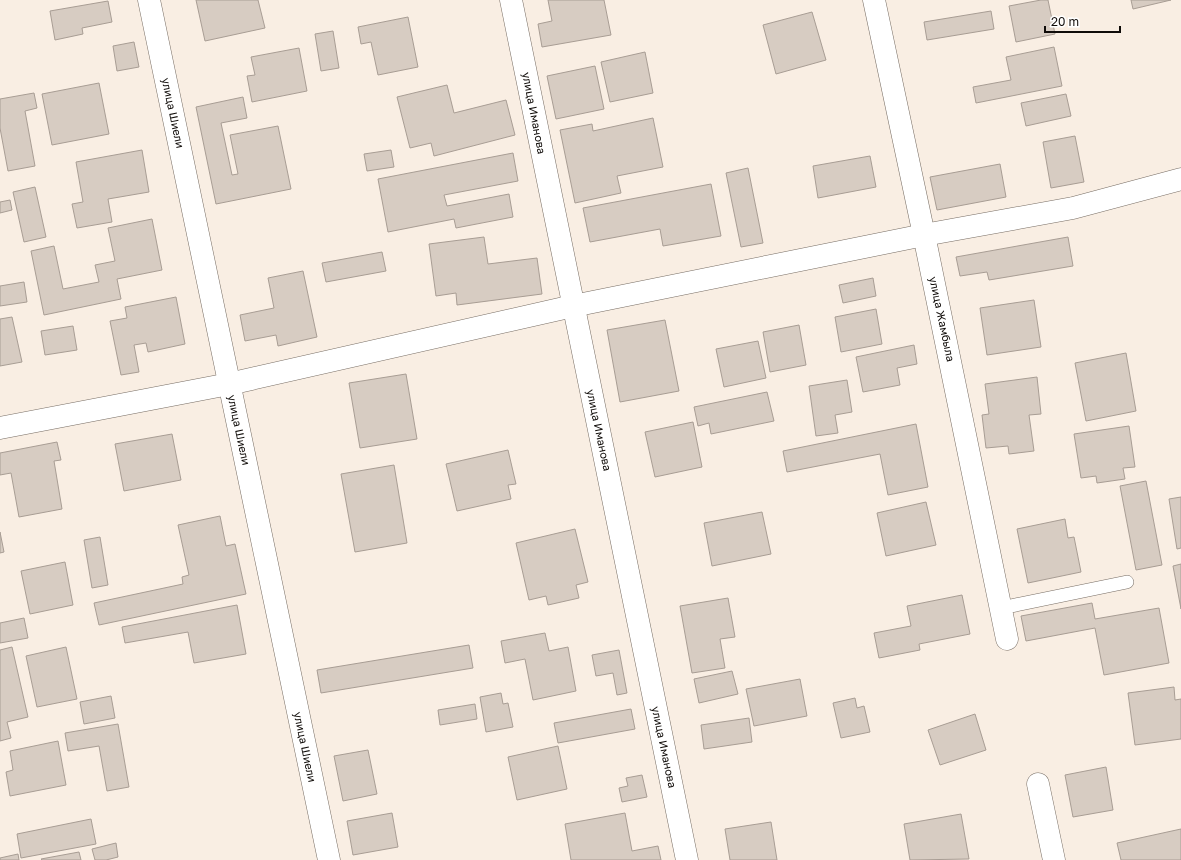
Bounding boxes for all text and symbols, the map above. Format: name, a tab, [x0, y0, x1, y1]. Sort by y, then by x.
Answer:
scale bar	[1045, 8, 1120, 34]
text: 20 m	[1051, 14, 1079, 29]
street label: улица Иманова	[520, 71, 549, 155]
street label: улица Шиели	[160, 76, 187, 149]
street label: улица Жамбыла	[927, 275, 958, 363]
street label: улица Иманова	[584, 388, 614, 472]
street label: улица Шиели	[226, 393, 253, 466]
street label: улица Иманова	[649, 705, 679, 789]
street label: улица Шиели	[292, 710, 319, 783]

